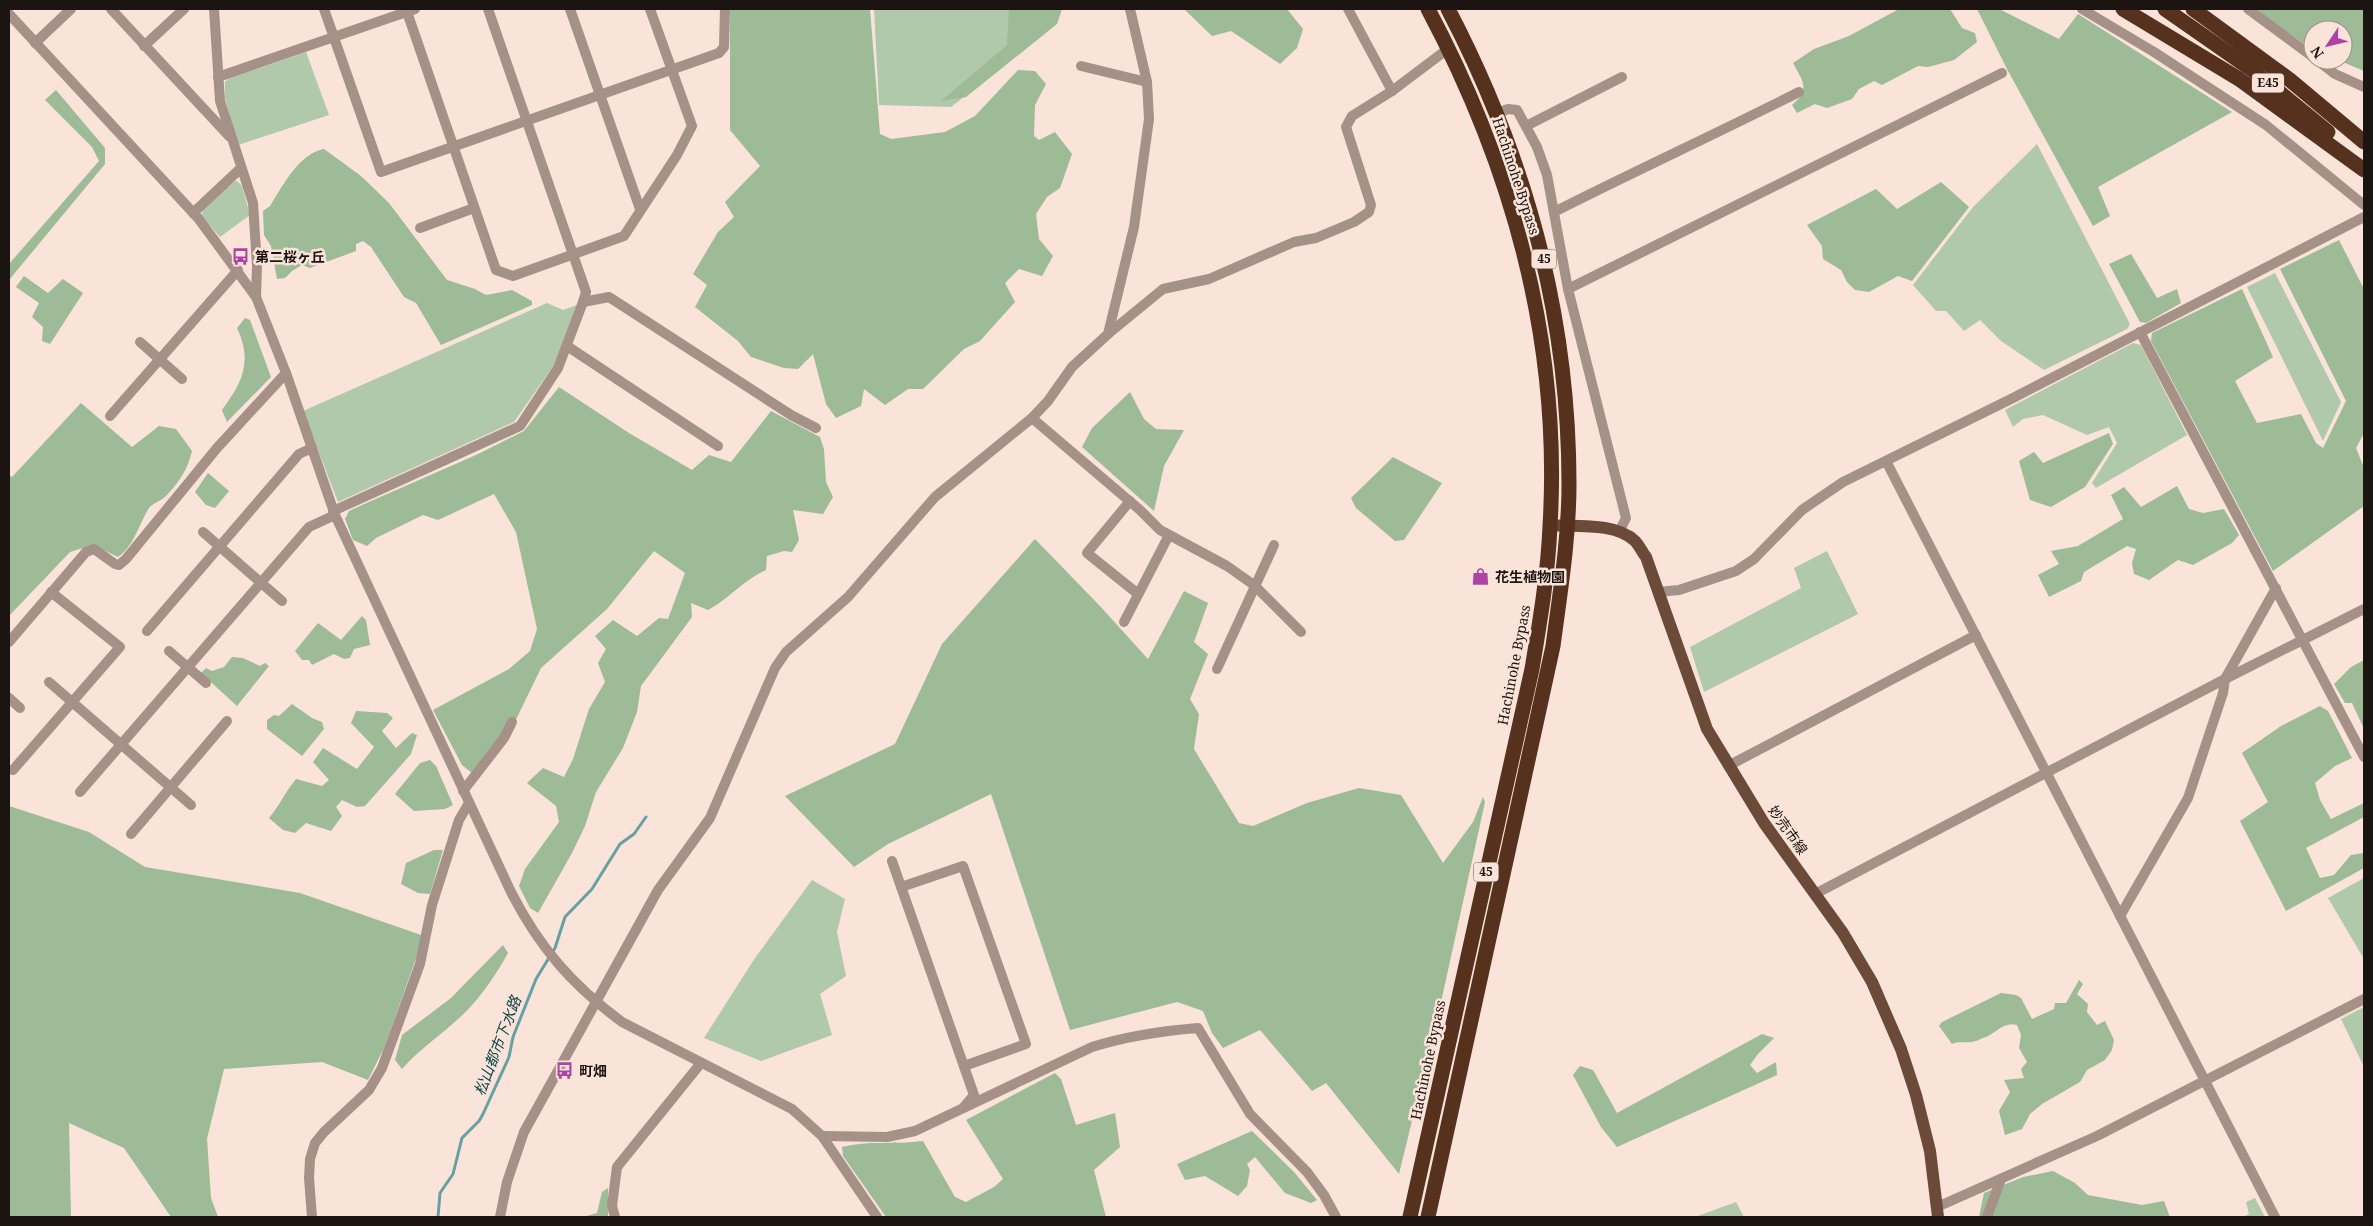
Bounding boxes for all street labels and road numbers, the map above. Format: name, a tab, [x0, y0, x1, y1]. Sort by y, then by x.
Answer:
road number: E45	[2252, 74, 2284, 92]
street label: Hachinohe Bypass	[1489, 115, 1544, 237]
road number: 45	[1532, 250, 1556, 268]
street label: Hachinohe Bypass	[1493, 603, 1534, 727]
street label: 妙売市線	[1765, 801, 1812, 858]
road number: 45	[1474, 862, 1498, 882]
street label: Hachinohe Bypass	[1406, 998, 1450, 1122]

